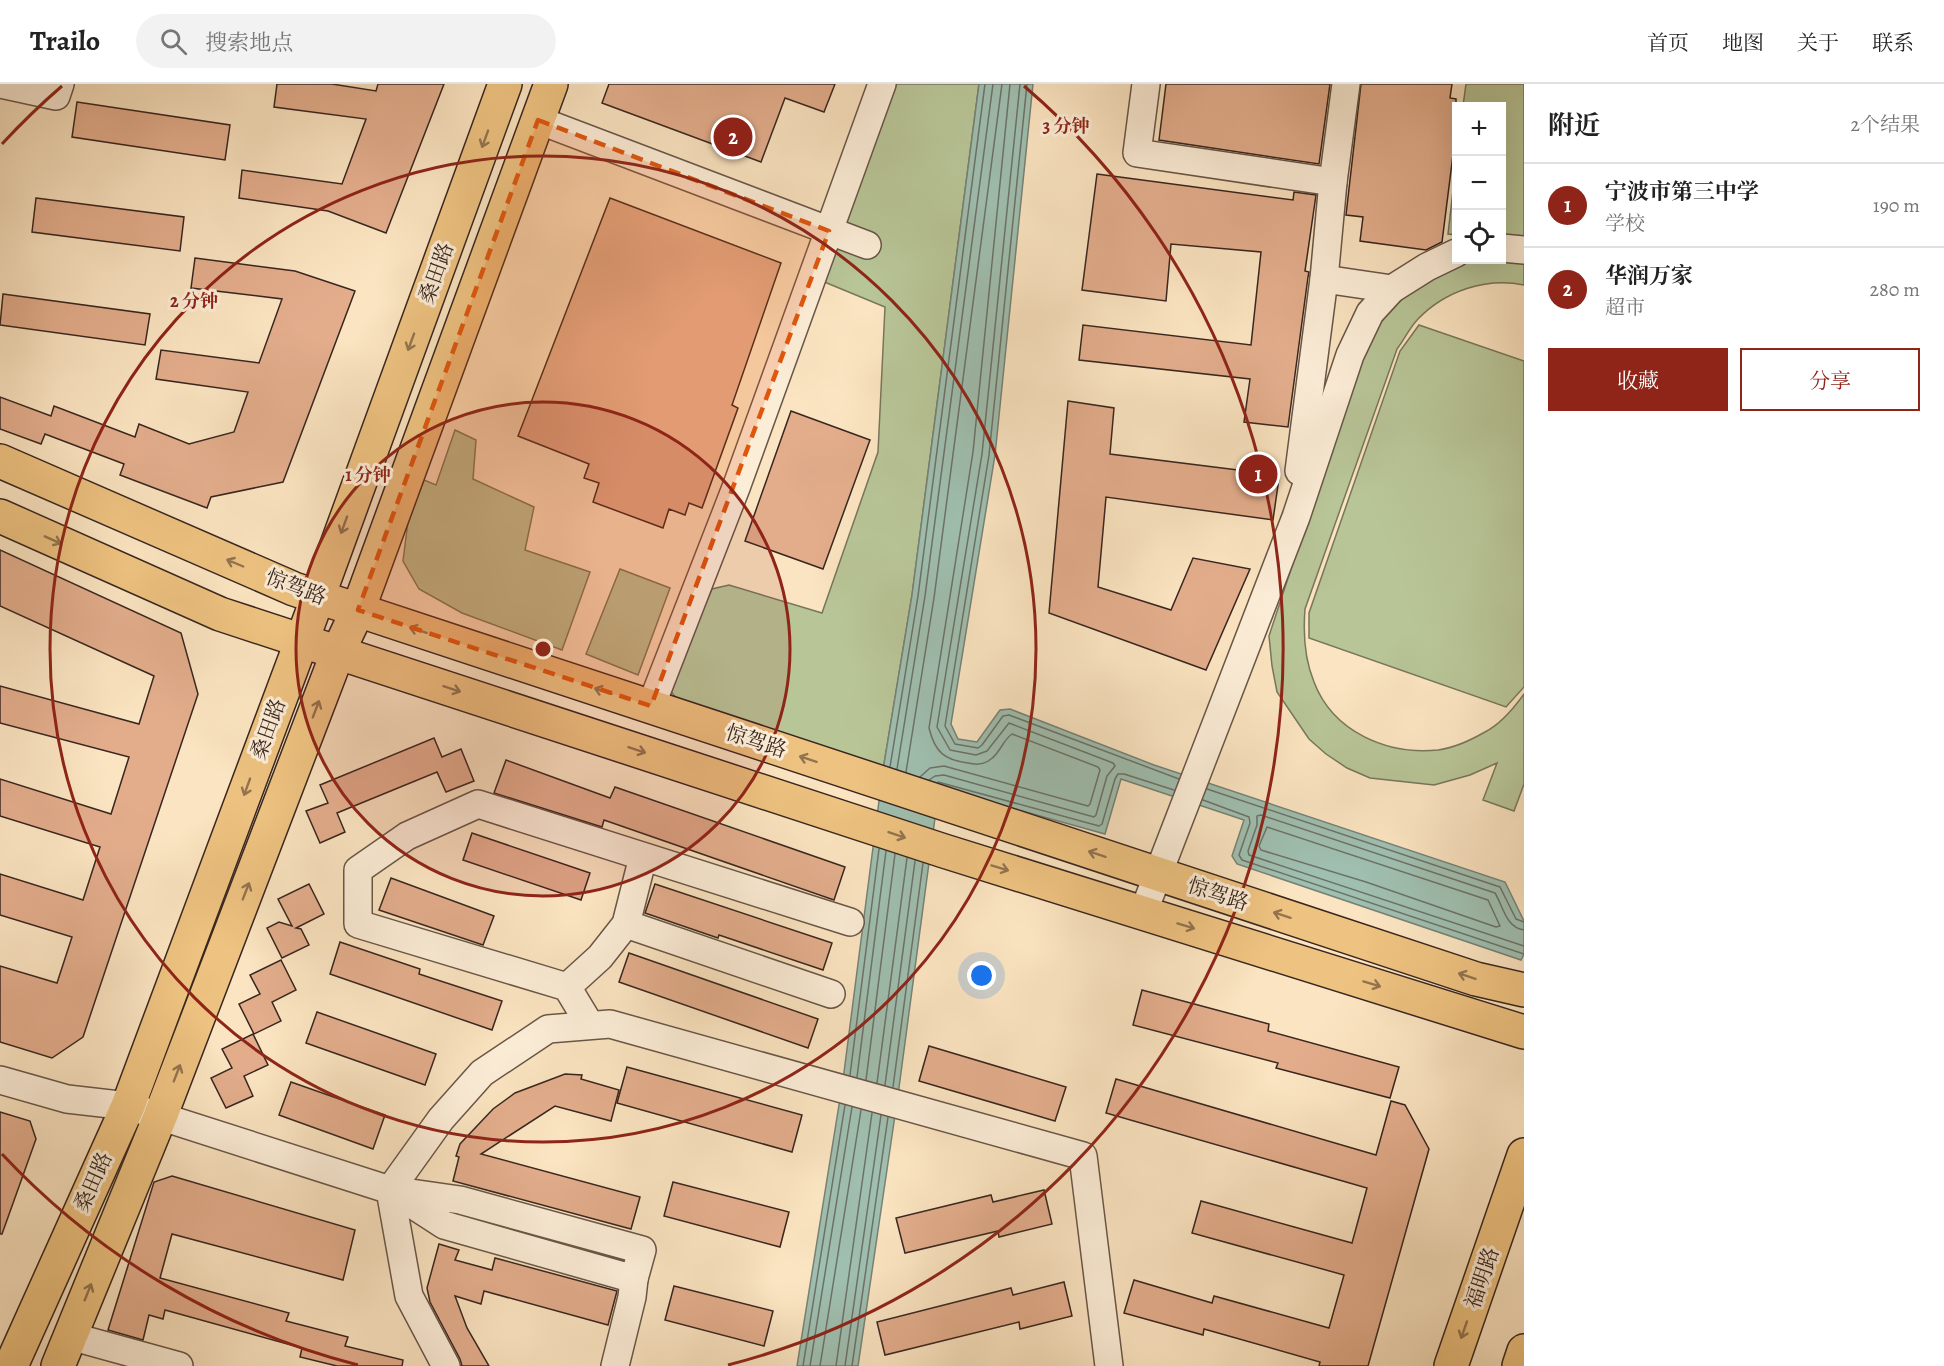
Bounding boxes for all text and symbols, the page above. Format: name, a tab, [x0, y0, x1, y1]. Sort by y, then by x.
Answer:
search box	[136, 14, 556, 68]
text: Trailo	[30, 22, 100, 60]
icon: search	[157, 25, 190, 58]
text: 搜索地点	[205, 28, 293, 58]
text: 首页	[1647, 29, 1689, 57]
text: 地图	[1722, 29, 1764, 57]
text: 关于	[1797, 29, 1839, 57]
text: 联系	[1872, 29, 1914, 57]
map controls	[1452, 102, 1506, 264]
button: +	[1452, 102, 1506, 156]
text: 附近	[1548, 108, 1600, 143]
text: 2个结果	[1851, 111, 1920, 138]
text: 3 分钟	[1043, 114, 1089, 138]
pin: 2	[714, 115, 752, 160]
one-way arrow	[478, 129, 489, 148]
button: −	[1452, 156, 1506, 210]
text: 宁波市第三中学	[1605, 177, 1759, 207]
text: 1	[1564, 192, 1571, 219]
text: 190 m	[1873, 192, 1920, 219]
button: locate	[1452, 210, 1506, 264]
text: 学校	[1605, 210, 1645, 237]
street label: 桑田路	[412, 239, 460, 307]
text: 华润万家	[1605, 261, 1693, 291]
text: 2	[1563, 276, 1572, 303]
text: 280 m	[1870, 276, 1920, 303]
text: 2 分钟	[170, 289, 218, 313]
text: 超市	[1605, 294, 1645, 321]
one-way arrow	[404, 332, 415, 351]
button: 收藏	[1548, 348, 1728, 411]
button: 分享	[1740, 348, 1920, 411]
pin: 1	[1238, 452, 1278, 496]
text: 1 分钟	[345, 463, 391, 487]
one-way arrow	[337, 515, 348, 534]
one-way arrow	[44, 535, 62, 546]
one-way arrow	[227, 557, 245, 568]
street label: 惊驾路	[262, 563, 330, 611]
one-way arrow	[409, 623, 428, 634]
centre of rings	[533, 639, 553, 659]
one-way arrow	[442, 685, 461, 696]
one-way arrow	[594, 685, 613, 696]
street label: 桑田路	[244, 695, 292, 763]
one-way arrow	[311, 700, 322, 718]
street label: 惊驾路	[722, 718, 790, 764]
one-way arrow	[627, 745, 646, 756]
one-way arrow	[800, 752, 818, 763]
one-way arrow	[241, 777, 252, 795]
one-way arrow	[887, 830, 906, 841]
one-way arrow	[1088, 848, 1107, 859]
one-way arrow	[990, 863, 1009, 874]
street label: 惊驾路	[1184, 871, 1252, 917]
one-way arrow	[242, 882, 253, 900]
one-way arrow	[1273, 909, 1292, 920]
one-way arrow	[1176, 921, 1195, 932]
your location	[967, 961, 996, 990]
one-way arrow	[1458, 970, 1477, 981]
one-way arrow	[1362, 979, 1381, 990]
one-way arrow	[172, 1064, 183, 1082]
street label: 桑田路	[67, 1148, 119, 1216]
street label: 福明路	[1459, 1244, 1505, 1312]
one-way arrow	[83, 1284, 94, 1302]
one-way arrow	[1457, 1320, 1468, 1339]

